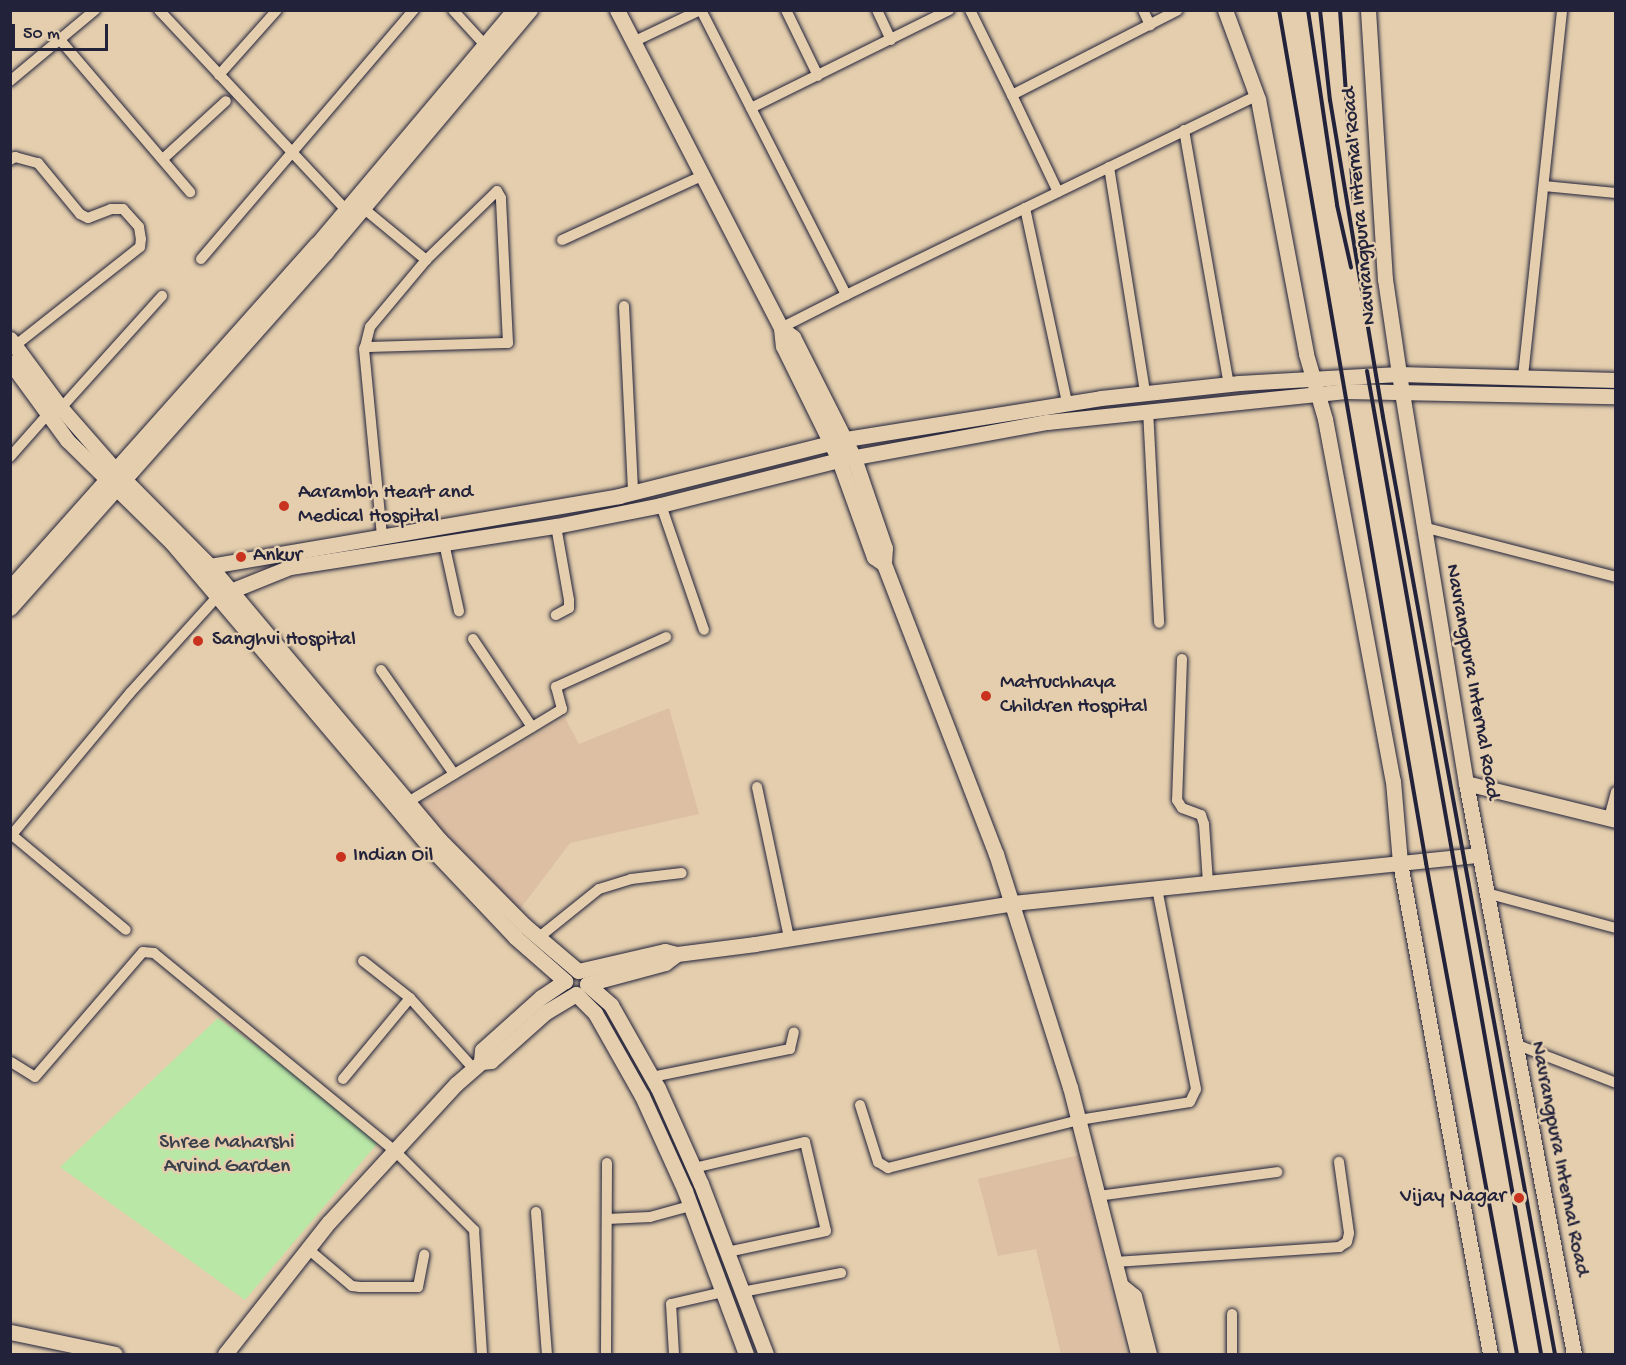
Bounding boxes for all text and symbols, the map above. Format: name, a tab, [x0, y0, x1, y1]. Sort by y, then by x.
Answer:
scale bar	[15, 12, 111, 50]
text: 50 m	[23, 24, 60, 45]
street label: Navrangpura Internal Road	[1338, 86, 1384, 326]
place label: Aarambh Heart and Medical Hospital	[298, 481, 473, 531]
marker: Aarambh Heart and Medical Hospital	[275, 497, 293, 515]
place label: Ankur	[253, 544, 302, 570]
marker: Ankur	[234, 550, 248, 564]
street label: Navrangpura Internal Road	[1438, 562, 1504, 802]
place label: Sanghvi Hospital	[212, 628, 356, 654]
marker: Sanghvi Hospital	[189, 632, 207, 650]
place label: Matruchhaya Children Hospital	[1000, 671, 1148, 721]
marker: Matruchhaya Children Hospital	[977, 687, 995, 705]
place label: Indian Oil	[353, 844, 433, 870]
marker: Indian Oil	[334, 850, 348, 864]
street label: Navrangpura Internal Road	[1523, 1039, 1593, 1279]
park label: Shree Maharshi Arvind Garden	[159, 1131, 295, 1181]
place label: Vijay Nagar	[1400, 1185, 1506, 1211]
marker: Vijay Nagar	[1510, 1189, 1528, 1207]

